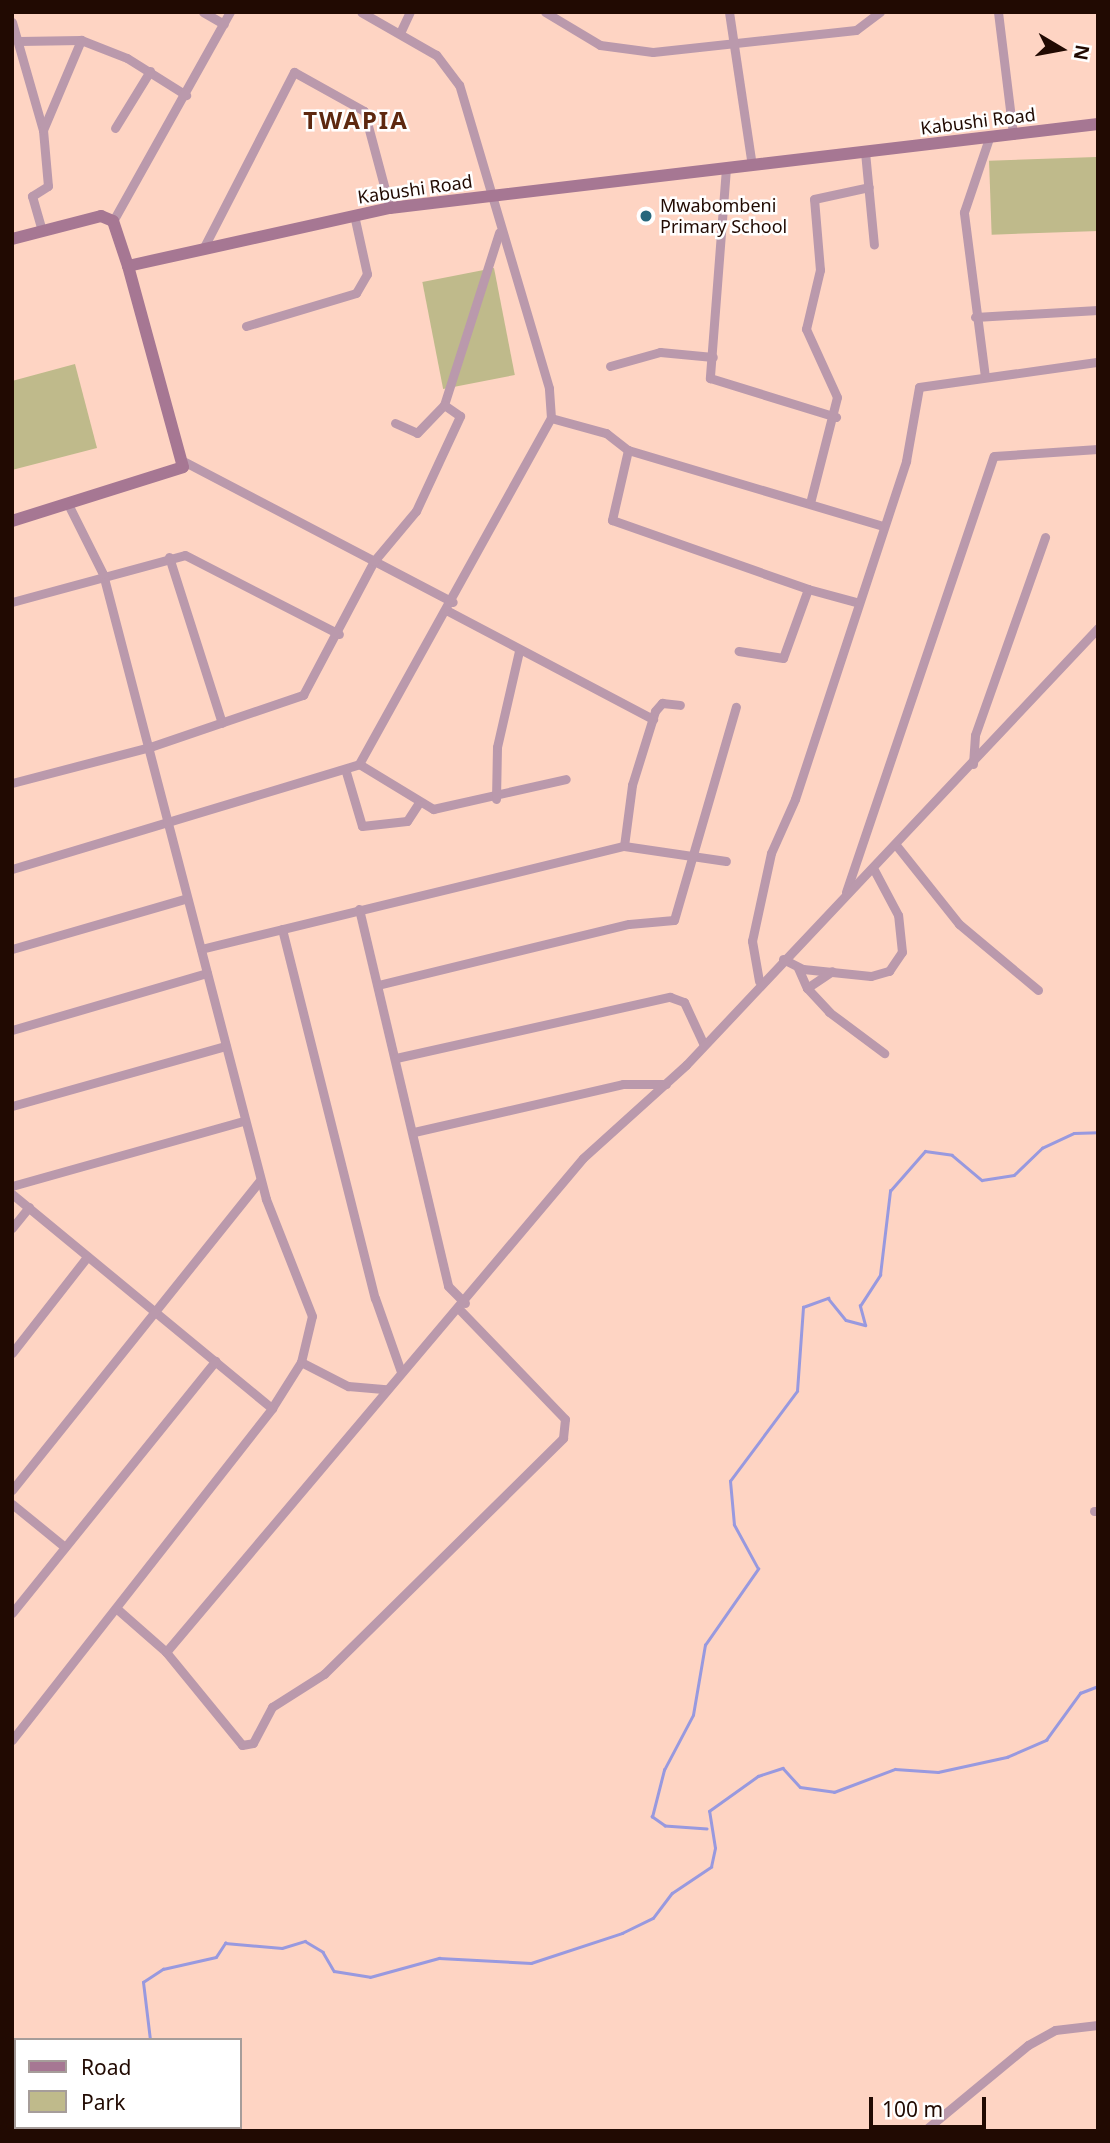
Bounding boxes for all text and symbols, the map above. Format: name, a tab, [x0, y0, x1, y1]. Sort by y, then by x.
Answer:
north arrow	[1026, 14, 1096, 84]
text: N	[1068, 43, 1096, 63]
street label: Kabushi Road	[919, 103, 1037, 139]
district label: TWAPIA	[304, 106, 408, 134]
street label: Kabushi Road	[356, 170, 474, 208]
place label: Mwabombeni Primary School	[660, 195, 787, 238]
marker: Mwabombeni Primary School	[638, 208, 654, 224]
legend	[14, 2038, 242, 2129]
text: Road	[81, 2053, 131, 2081]
scale bar	[872, 2084, 989, 2128]
text: Park	[81, 2088, 125, 2116]
text: 100 m	[882, 2095, 943, 2123]

